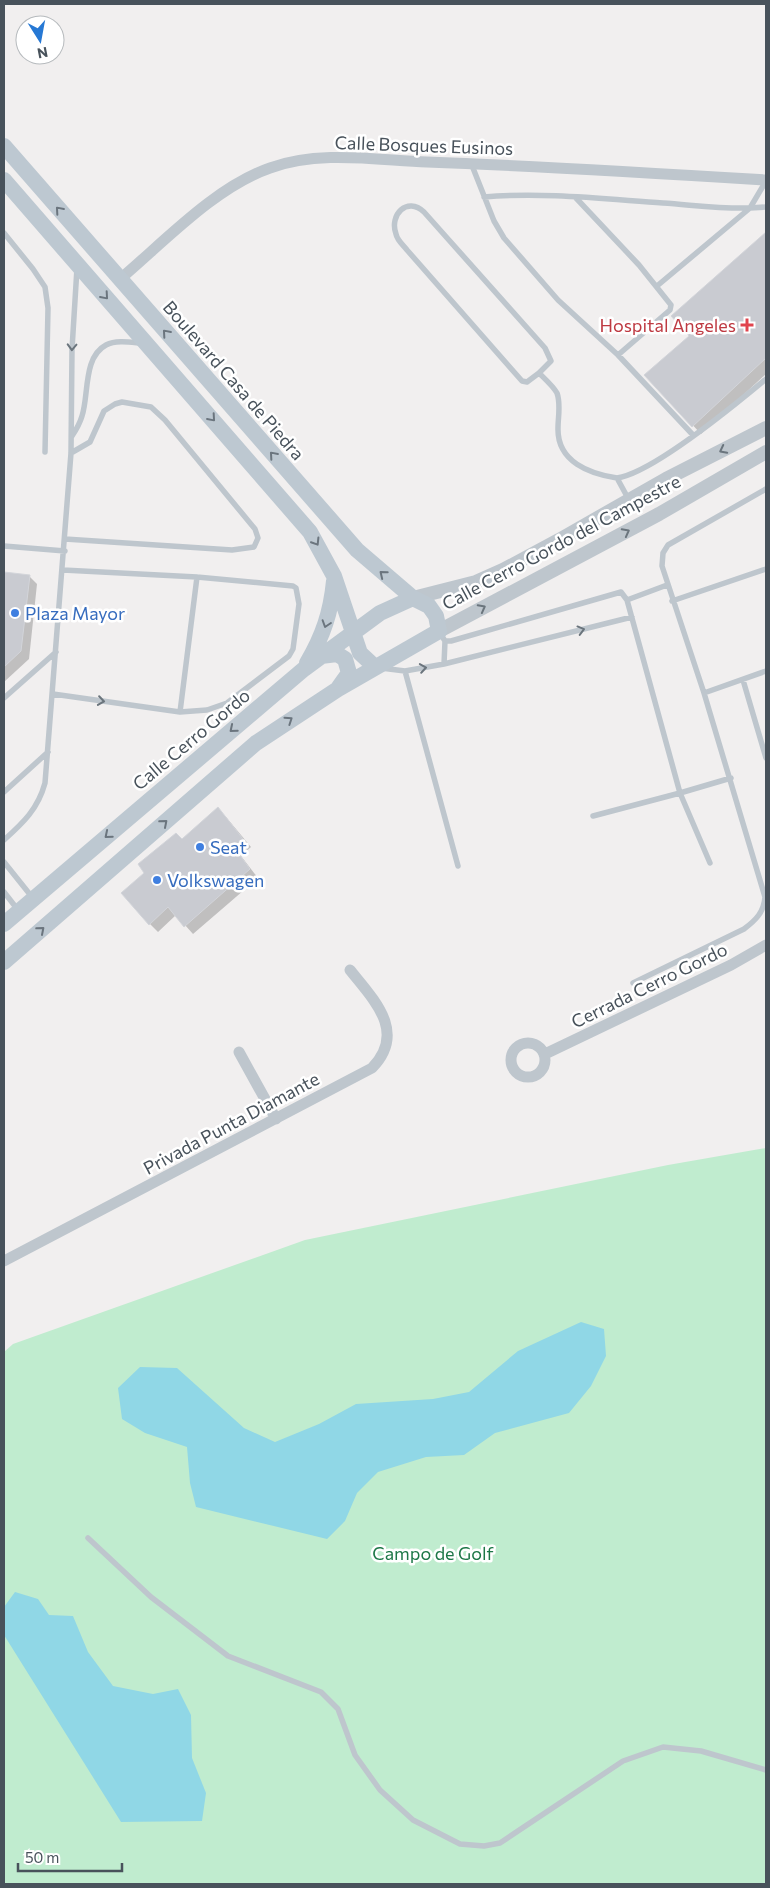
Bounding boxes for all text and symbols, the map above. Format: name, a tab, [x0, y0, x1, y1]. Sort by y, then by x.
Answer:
north arrow	[15, 15, 65, 65]
text: N	[36, 44, 49, 63]
street label: Calle Bosques Eusinos	[334, 131, 514, 159]
one-way arrow	[56, 207, 65, 216]
one-way arrow	[99, 290, 108, 299]
street label: Boulevard Casa de Piedra	[159, 296, 309, 464]
place label: Hospital Angeles	[600, 314, 736, 336]
marker: Hospital Angeles	[740, 318, 754, 332]
one-way arrow	[162, 329, 171, 338]
one-way arrow	[67, 344, 78, 352]
one-way arrow	[206, 412, 215, 421]
one-way arrow	[719, 444, 728, 454]
one-way arrow	[270, 451, 279, 460]
street label: Calle Cerro Gordo del Campestre	[438, 470, 684, 614]
one-way arrow	[620, 528, 629, 538]
one-way arrow	[310, 537, 320, 546]
one-way arrow	[380, 570, 389, 579]
place label: Plaza Mayor	[25, 602, 125, 624]
one-way arrow	[477, 604, 486, 614]
marker: Plaza Mayor	[9, 607, 21, 619]
one-way arrow	[322, 619, 332, 628]
one-way arrow	[576, 625, 584, 635]
one-way arrow	[420, 663, 428, 674]
street label: Calle Cerro Gordo	[128, 684, 254, 794]
one-way arrow	[97, 695, 105, 706]
one-way arrow	[283, 717, 293, 726]
one-way arrow	[230, 723, 239, 731]
one-way arrow	[158, 820, 167, 829]
one-way arrow	[105, 830, 114, 838]
place label: Seat	[210, 836, 247, 858]
marker: Seat	[194, 841, 206, 853]
place label: Volkswagen	[167, 869, 264, 891]
marker: Volkswagen	[151, 874, 163, 886]
one-way arrow	[35, 926, 44, 935]
street label: Cerrada Cerro Gordo	[567, 938, 731, 1032]
street label: Privada Punta Diamante	[139, 1067, 323, 1179]
park label: Campo de Golf	[372, 1542, 495, 1564]
scale bar	[18, 1840, 121, 1872]
text: 50 m	[25, 1848, 59, 1866]

